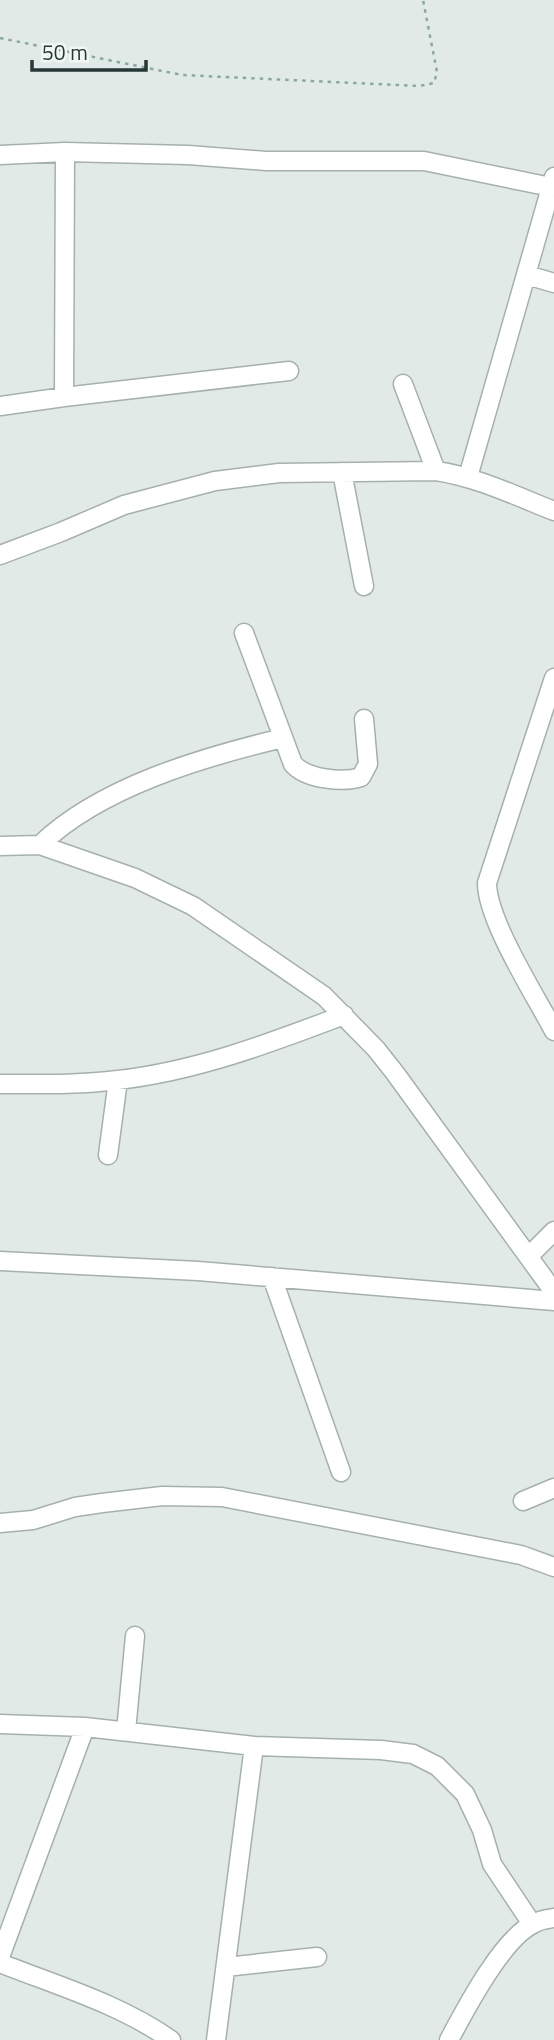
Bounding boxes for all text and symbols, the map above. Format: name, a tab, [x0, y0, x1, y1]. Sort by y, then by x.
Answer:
scale bar	[32, 28, 145, 72]
text: 50 m	[42, 36, 88, 68]

